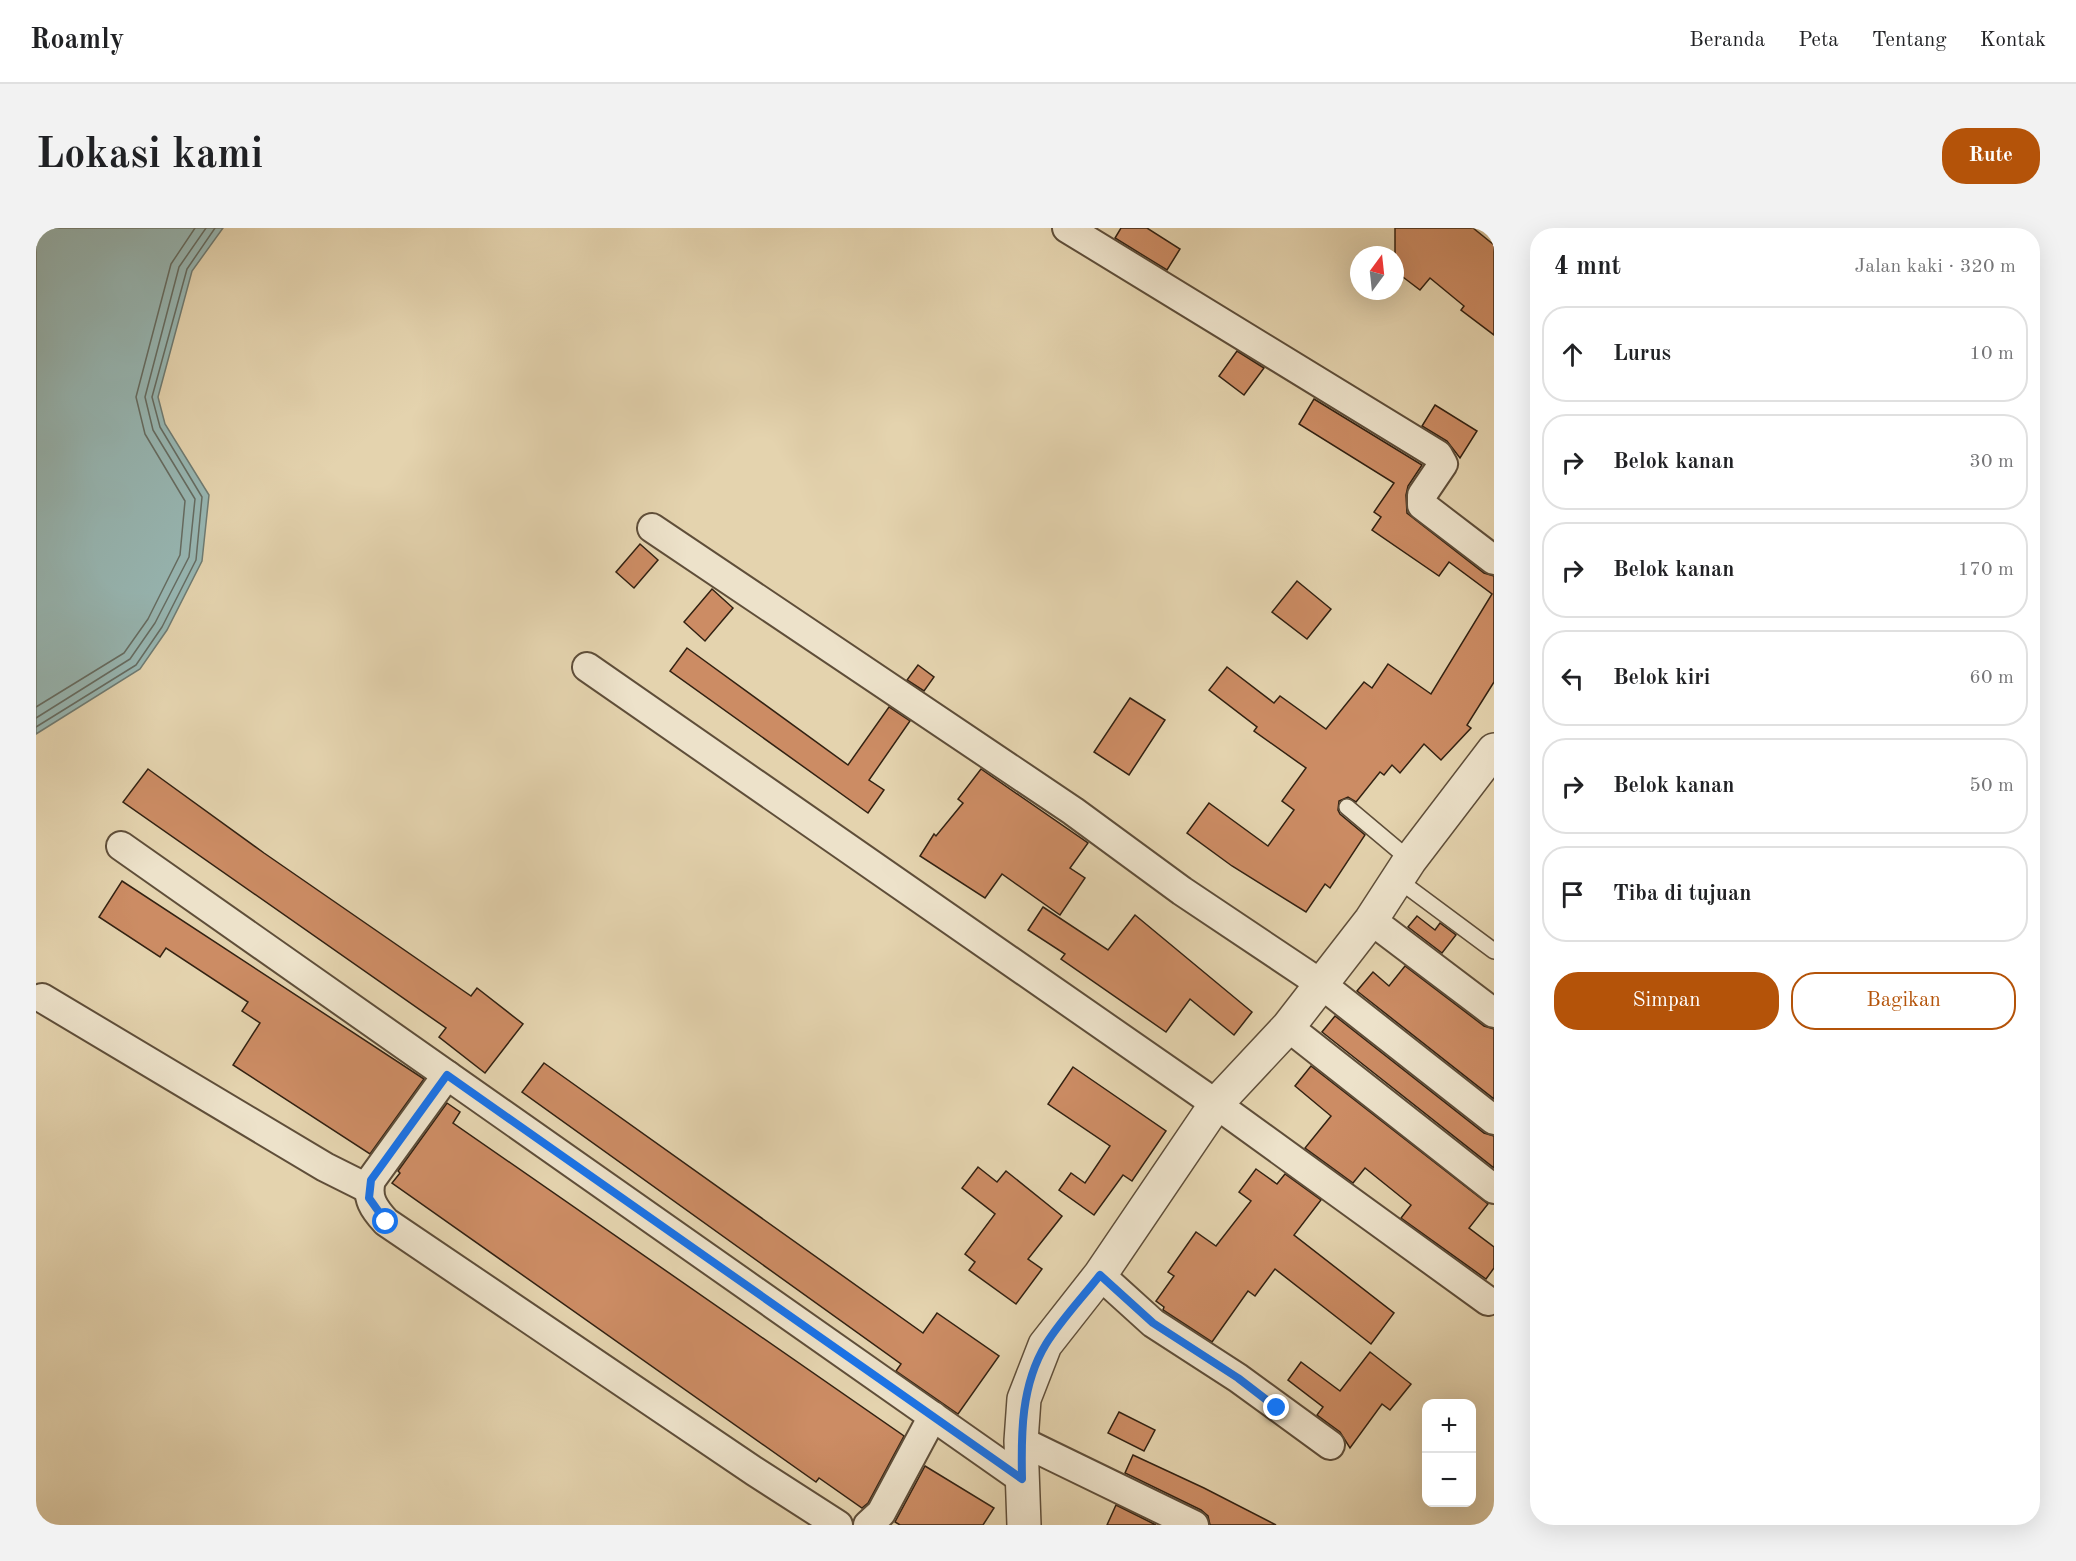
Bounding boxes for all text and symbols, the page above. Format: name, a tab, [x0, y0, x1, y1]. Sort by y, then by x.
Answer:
text: Roamly	[30, 27, 124, 55]
text: Beranda	[1689, 30, 1765, 51]
text: Peta	[1798, 30, 1839, 51]
text: Tentang	[1872, 30, 1947, 51]
text: Kontak	[1980, 30, 2046, 51]
button: Rute	[1942, 128, 2040, 184]
text: Lokasi kami	[36, 135, 263, 177]
north arrow	[1350, 246, 1404, 300]
text: 4 mnt	[1554, 254, 1621, 280]
text: Jalan kaki · 320 m	[1854, 257, 2016, 277]
icon: ahead	[1556, 338, 1589, 371]
text: Lurus	[1613, 343, 1671, 365]
text: 10 m	[1969, 344, 2014, 364]
icon: right	[1556, 446, 1589, 479]
text: Belok kanan	[1613, 451, 1735, 473]
text: 30 m	[1969, 452, 2014, 472]
icon: right	[1556, 554, 1589, 587]
text: Belok kanan	[1613, 559, 1735, 581]
text: 170 m	[1958, 560, 2014, 580]
icon: left	[1556, 662, 1589, 695]
text: Belok kiri	[1613, 667, 1710, 689]
text: 60 m	[1969, 668, 2014, 688]
icon: right	[1556, 770, 1589, 803]
text: Belok kanan	[1613, 775, 1735, 797]
text: 50 m	[1969, 776, 2014, 796]
icon: arrive	[1556, 878, 1589, 911]
text: Tiba di tujuan	[1613, 883, 1751, 905]
button: Simpan	[1554, 972, 1779, 1030]
button: Bagikan	[1791, 972, 2016, 1030]
route start	[372, 1208, 398, 1234]
route end	[1263, 1394, 1289, 1420]
map controls	[1422, 1399, 1476, 1507]
button: +	[1422, 1399, 1476, 1453]
button: −	[1422, 1453, 1476, 1507]

